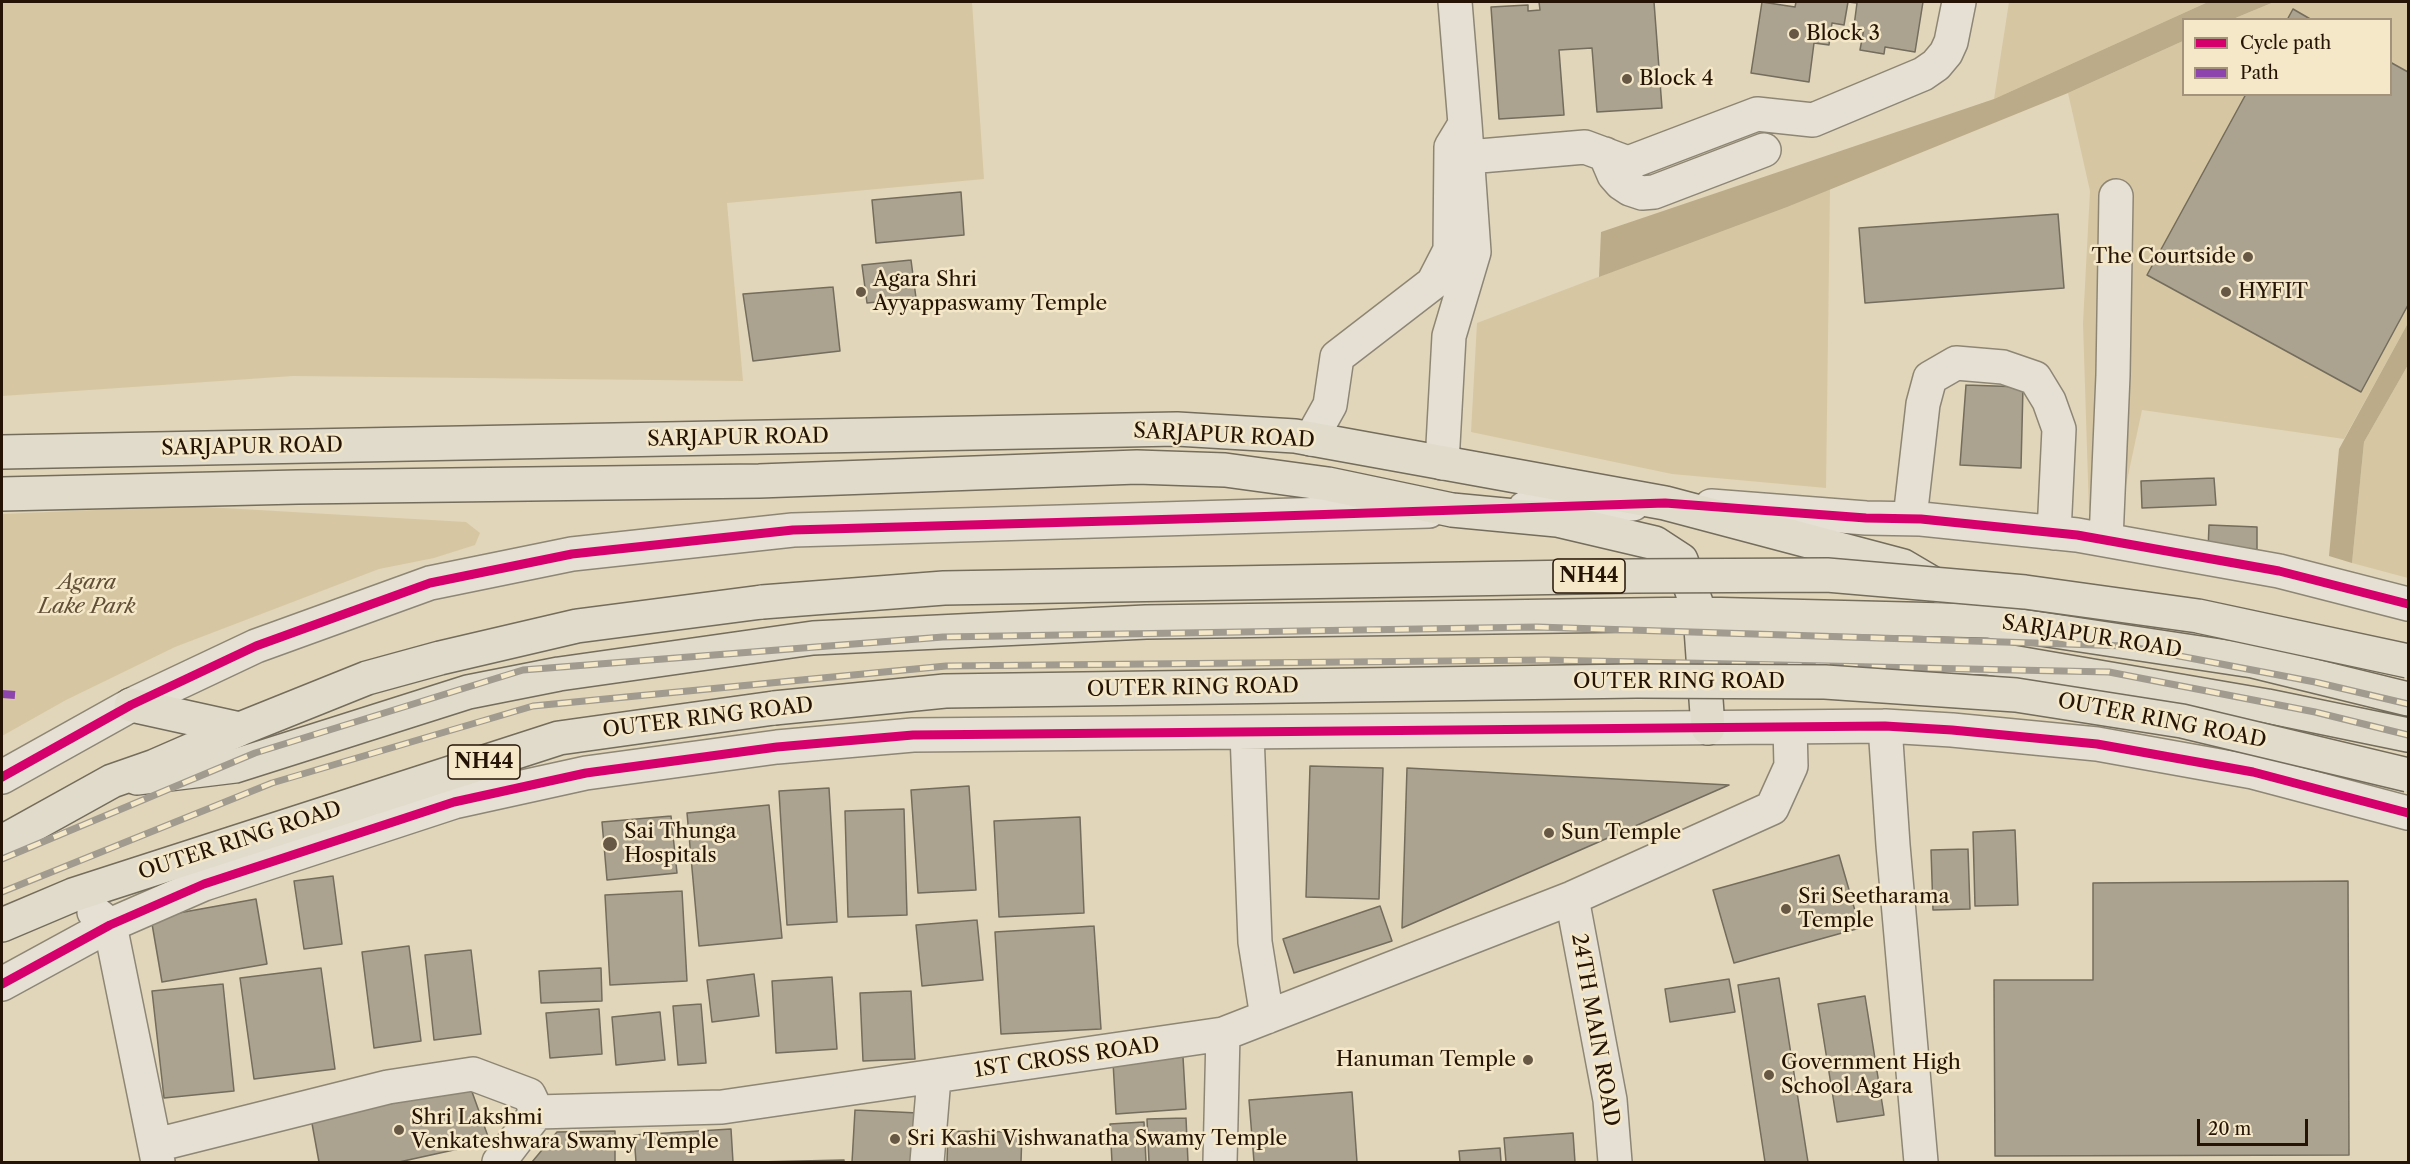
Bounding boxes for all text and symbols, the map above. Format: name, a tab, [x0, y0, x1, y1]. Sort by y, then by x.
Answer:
legend	[2182, 18, 2392, 96]
place label: Block 3	[1806, 21, 1880, 47]
marker: Block 3	[1787, 27, 1801, 41]
text: Cycle path	[2240, 32, 2331, 54]
text: Path	[2240, 62, 2279, 84]
place label: Block 4	[1639, 66, 1714, 92]
marker: Block 4	[1620, 72, 1634, 86]
place label: The Courtside	[2091, 244, 2236, 270]
marker: The Courtside	[2241, 250, 2255, 264]
place label: Agara Shri Ayyappaswamy Temple	[873, 267, 1107, 317]
place label: HYFIT	[2238, 279, 2308, 305]
marker: Agara Shri Ayyappaswamy Temple	[854, 285, 868, 299]
marker: HYFIT	[2219, 285, 2233, 299]
street label: SARJAPUR ROAD	[1133, 419, 1315, 453]
street label: SARJAPUR ROAD	[647, 424, 829, 452]
street label: SARJAPUR ROAD	[161, 433, 343, 461]
road number: NH44	[1553, 559, 1625, 593]
park label: Agara Lake Park	[38, 570, 136, 620]
street label: SARJAPUR ROAD	[2000, 610, 2184, 664]
street label: OUTER RING ROAD	[1573, 669, 1785, 695]
street label: OUTER RING ROAD	[1087, 674, 1299, 702]
street label: OUTER RING ROAD	[2055, 688, 2269, 754]
street label: OUTER RING ROAD	[601, 693, 815, 743]
road number: NH44	[448, 745, 520, 779]
street label: OUTER RING ROAD	[135, 796, 345, 886]
place label: Sai Thunga Hospitals	[624, 819, 737, 869]
place label: Sun Temple	[1561, 820, 1681, 846]
marker: Sun Temple	[1542, 826, 1556, 840]
marker: Sai Thunga Hospitals	[601, 835, 619, 853]
place label: Sri Seetharama Temple	[1798, 884, 1950, 934]
marker: Sri Seetharama Temple	[1779, 902, 1793, 916]
street label: 24TH MAIN ROAD	[1566, 931, 1624, 1129]
street label: 1ST CROSS ROAD	[973, 1033, 1161, 1083]
place label: Hanuman Temple	[1336, 1047, 1516, 1073]
place label: Government High School Agara	[1781, 1050, 1961, 1100]
marker: Hanuman Temple	[1521, 1053, 1535, 1067]
marker: Government High School Agara	[1762, 1068, 1776, 1082]
place label: Shri Lakshmi Venkateshwara Swamy Temple	[411, 1105, 719, 1155]
scale bar	[2200, 1107, 2311, 1145]
text: 20 m	[2208, 1118, 2251, 1140]
marker: Shri Lakshmi Venkateshwara Swamy Temple	[392, 1123, 406, 1137]
place label: Sri Kashi Vishwanatha Swamy Temple	[907, 1126, 1287, 1152]
marker: Sri Kashi Vishwanatha Swamy Temple	[888, 1132, 902, 1146]

